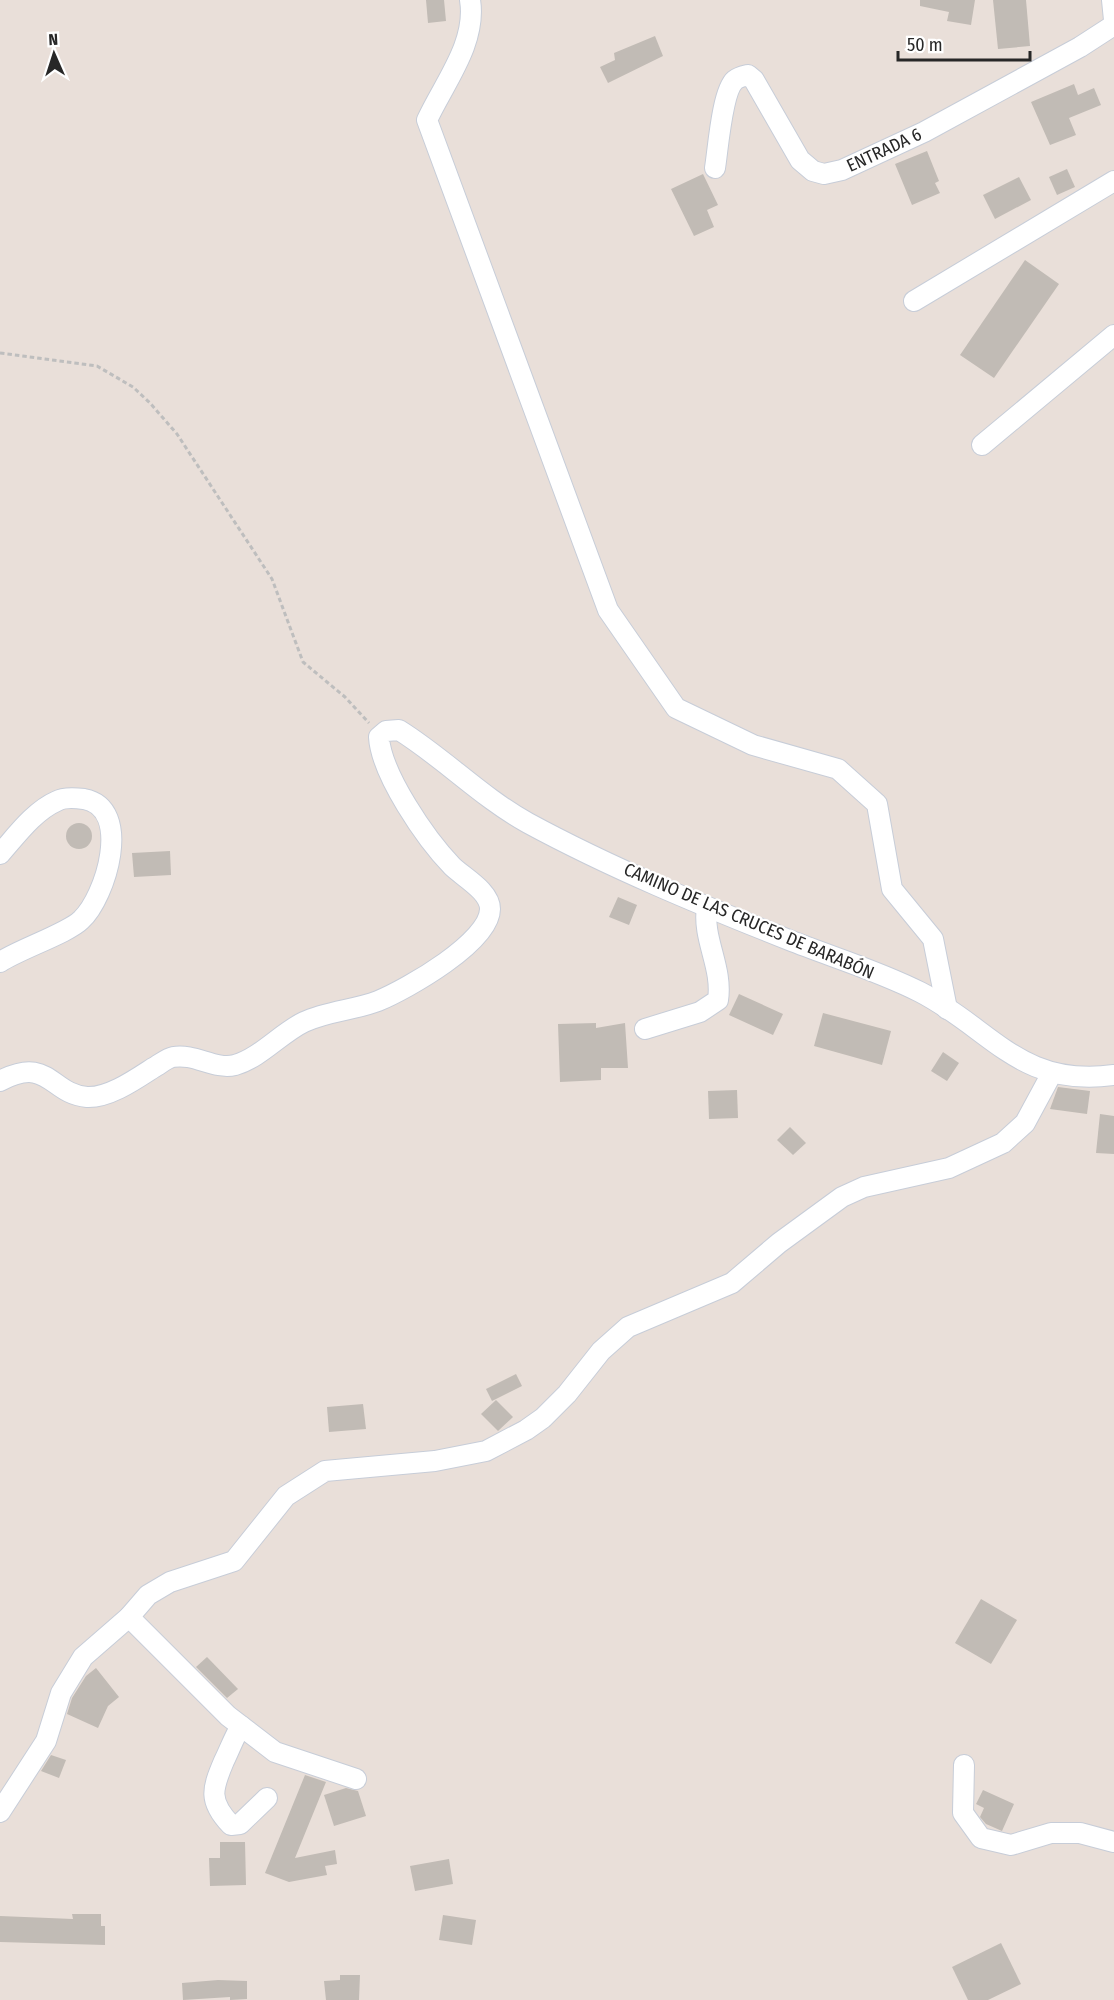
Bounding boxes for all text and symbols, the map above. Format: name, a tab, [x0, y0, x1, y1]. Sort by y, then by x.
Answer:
north arrow	[24, 24, 84, 84]
scale bar	[898, 24, 1030, 62]
text: N	[48, 30, 59, 49]
text: 50 m	[907, 34, 943, 56]
street label: ENTRADA 6	[843, 123, 925, 177]
street label: CAMINO DE LAS CRUCES DE BARABÓN	[620, 858, 878, 984]

